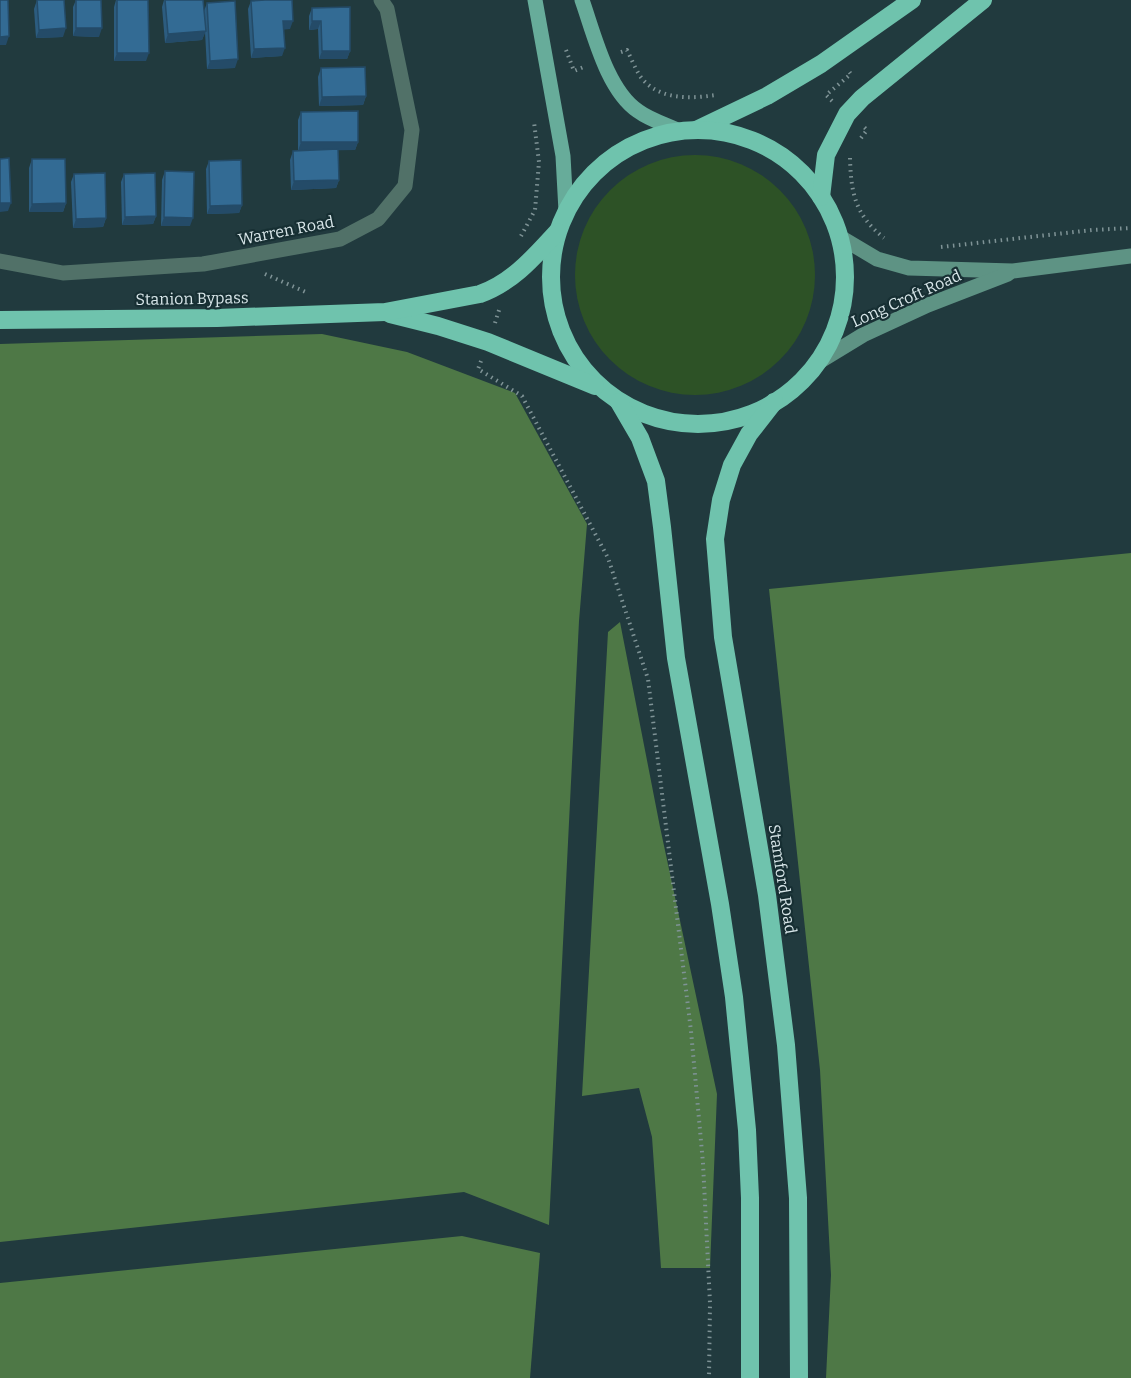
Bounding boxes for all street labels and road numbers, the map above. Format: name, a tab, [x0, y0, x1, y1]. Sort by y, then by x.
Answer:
street label: Warren Road	[237, 212, 336, 249]
street label: Long Croft Road	[848, 266, 965, 331]
street label: Stanion Bypass	[135, 288, 249, 309]
street label: Stamford Road	[764, 823, 801, 936]

